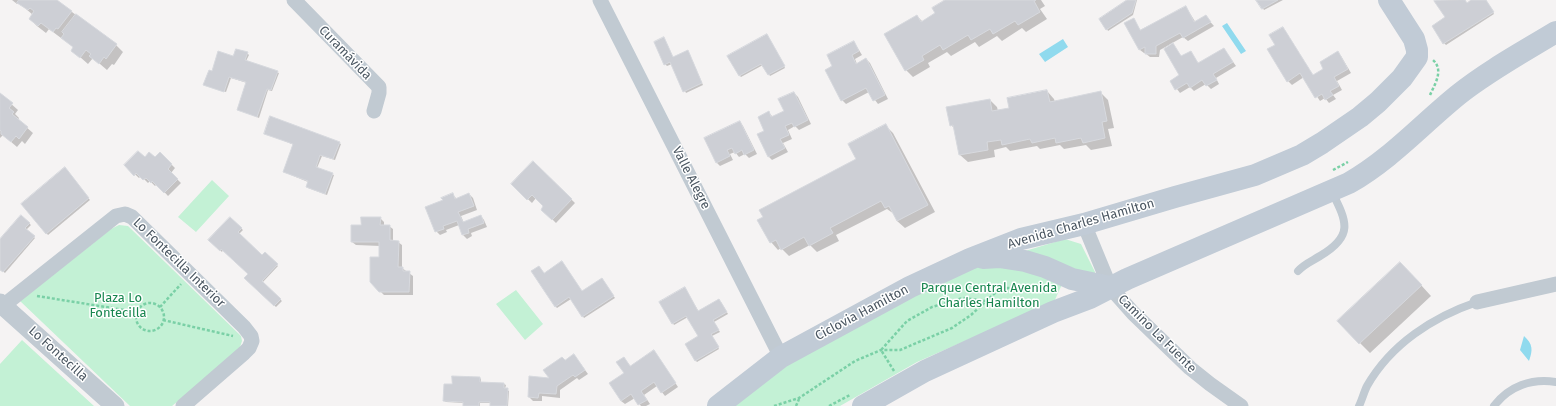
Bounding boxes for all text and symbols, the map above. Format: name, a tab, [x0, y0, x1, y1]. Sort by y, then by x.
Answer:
street label: Curamávida	[315, 23, 375, 83]
street label: Valle Alegre	[669, 144, 713, 212]
street label: Avenida Charles Hamilton	[1006, 196, 1156, 252]
street label: Lo Fontecilla Interior	[130, 215, 228, 311]
park label: Parque Central Avenida Charles Hamilton	[921, 280, 1057, 311]
street label: Ciclovia Hamilton	[813, 282, 911, 344]
park label: Plaza Lo Fontecilla	[89, 290, 147, 321]
street label: Camino La Fuente	[1115, 292, 1199, 376]
street label: Lo Fontecilla	[25, 323, 91, 385]

